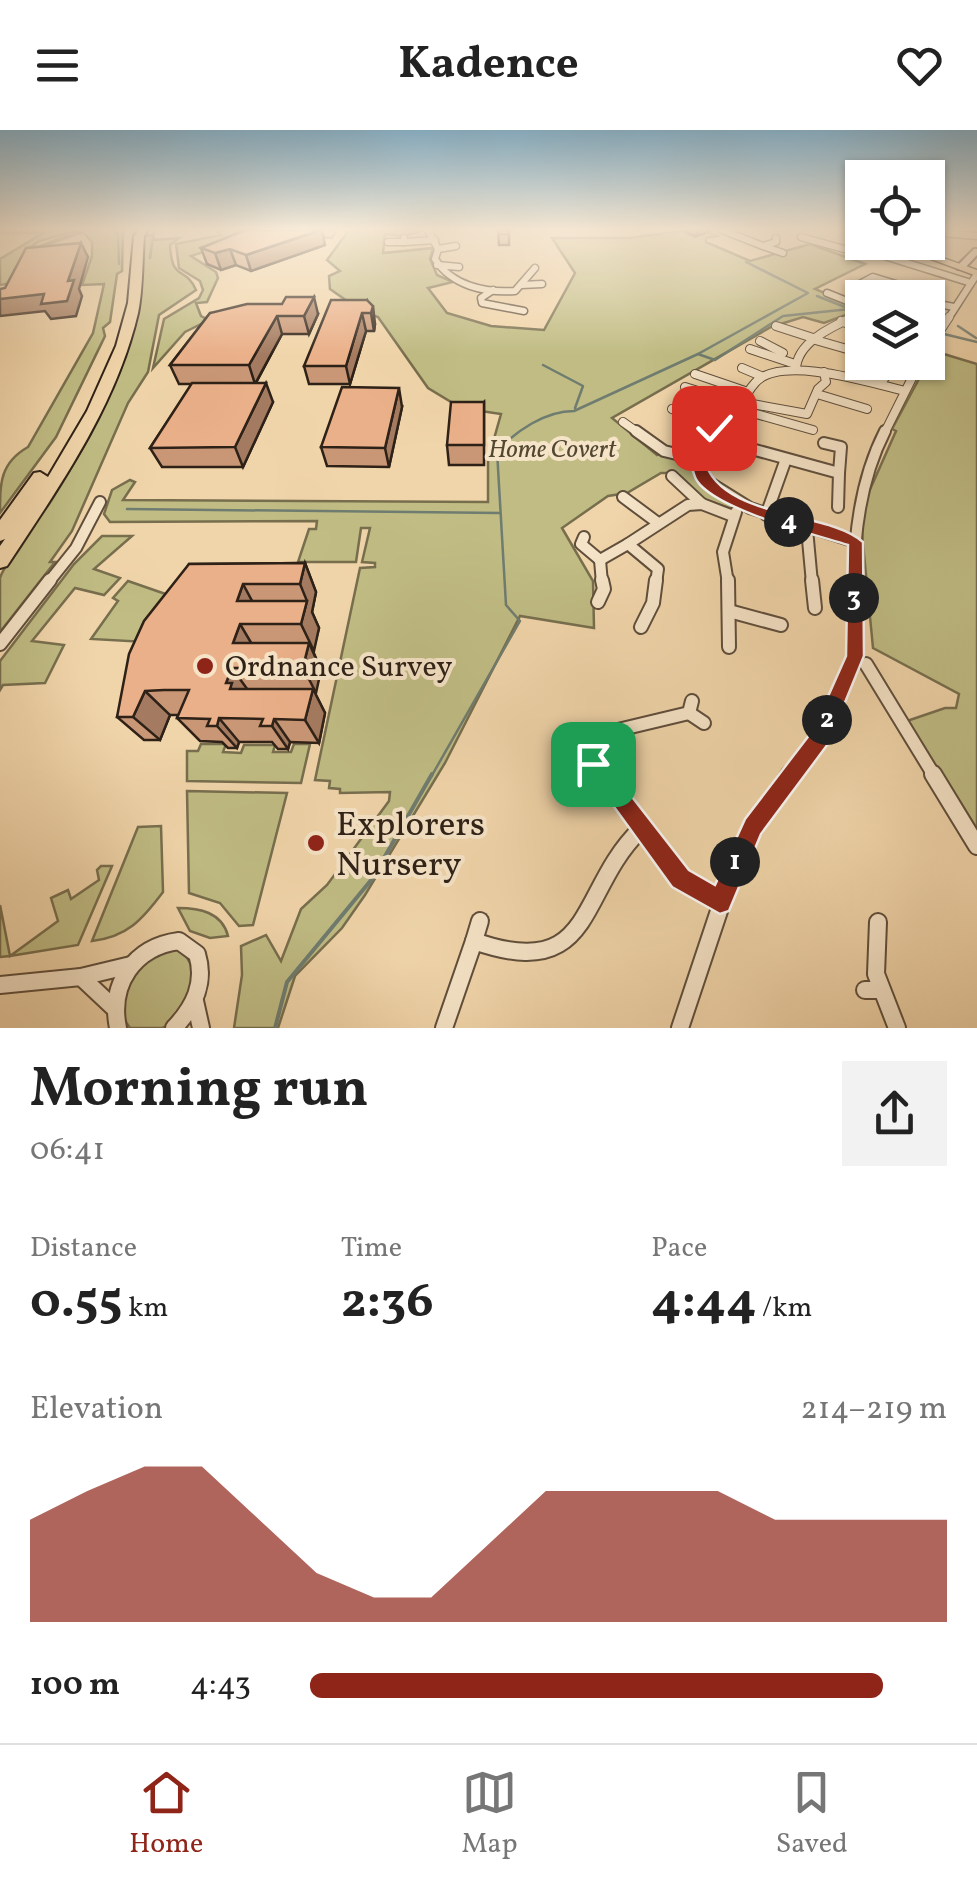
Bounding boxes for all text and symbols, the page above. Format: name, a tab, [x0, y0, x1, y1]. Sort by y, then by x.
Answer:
text: Kadence	[398, 34, 579, 97]
icon: menu	[30, 38, 85, 93]
icon: heart	[892, 38, 947, 93]
map controls	[845, 160, 945, 380]
button: locate	[845, 160, 945, 260]
button: layers	[845, 280, 945, 380]
pin	[672, 386, 757, 471]
icon: check	[687, 401, 742, 456]
park label: Home Covert	[488, 433, 617, 468]
pin: 4	[764, 497, 814, 547]
text: 4	[781, 502, 797, 541]
pin: 3	[829, 573, 879, 623]
text: 3	[847, 578, 861, 617]
place label: Ordnance Survey	[225, 647, 453, 689]
marker: Ordnance Survey	[194, 655, 216, 677]
pin: 2	[802, 695, 852, 745]
text: 2	[820, 700, 834, 739]
pin	[551, 722, 636, 807]
icon: arrive	[566, 737, 621, 792]
place label: Explorers Nursery	[336, 802, 485, 890]
marker: Explorers Nursery	[305, 832, 327, 854]
pin: 1	[710, 837, 760, 887]
text: 1	[729, 842, 741, 881]
text: Morning run	[30, 1053, 369, 1129]
button: share	[842, 1061, 947, 1166]
text: 06:41	[30, 1129, 105, 1173]
text: Distance	[30, 1229, 137, 1268]
text: Time	[341, 1229, 402, 1268]
text: Pace	[651, 1229, 707, 1268]
text: 0.55	[30, 1268, 123, 1338]
text: 2:36	[341, 1268, 434, 1338]
text: 4:44	[651, 1268, 756, 1338]
text: km	[123, 1289, 168, 1328]
text: /km	[756, 1289, 812, 1328]
text: Elevation	[30, 1388, 163, 1432]
text: 214–219 m	[801, 1388, 947, 1432]
text: 100 m	[30, 1664, 120, 1708]
text: 4:43	[190, 1664, 251, 1708]
tab: Home	[129, 1765, 203, 1864]
tab: Map	[461, 1765, 517, 1864]
tab: Saved	[776, 1765, 848, 1864]

